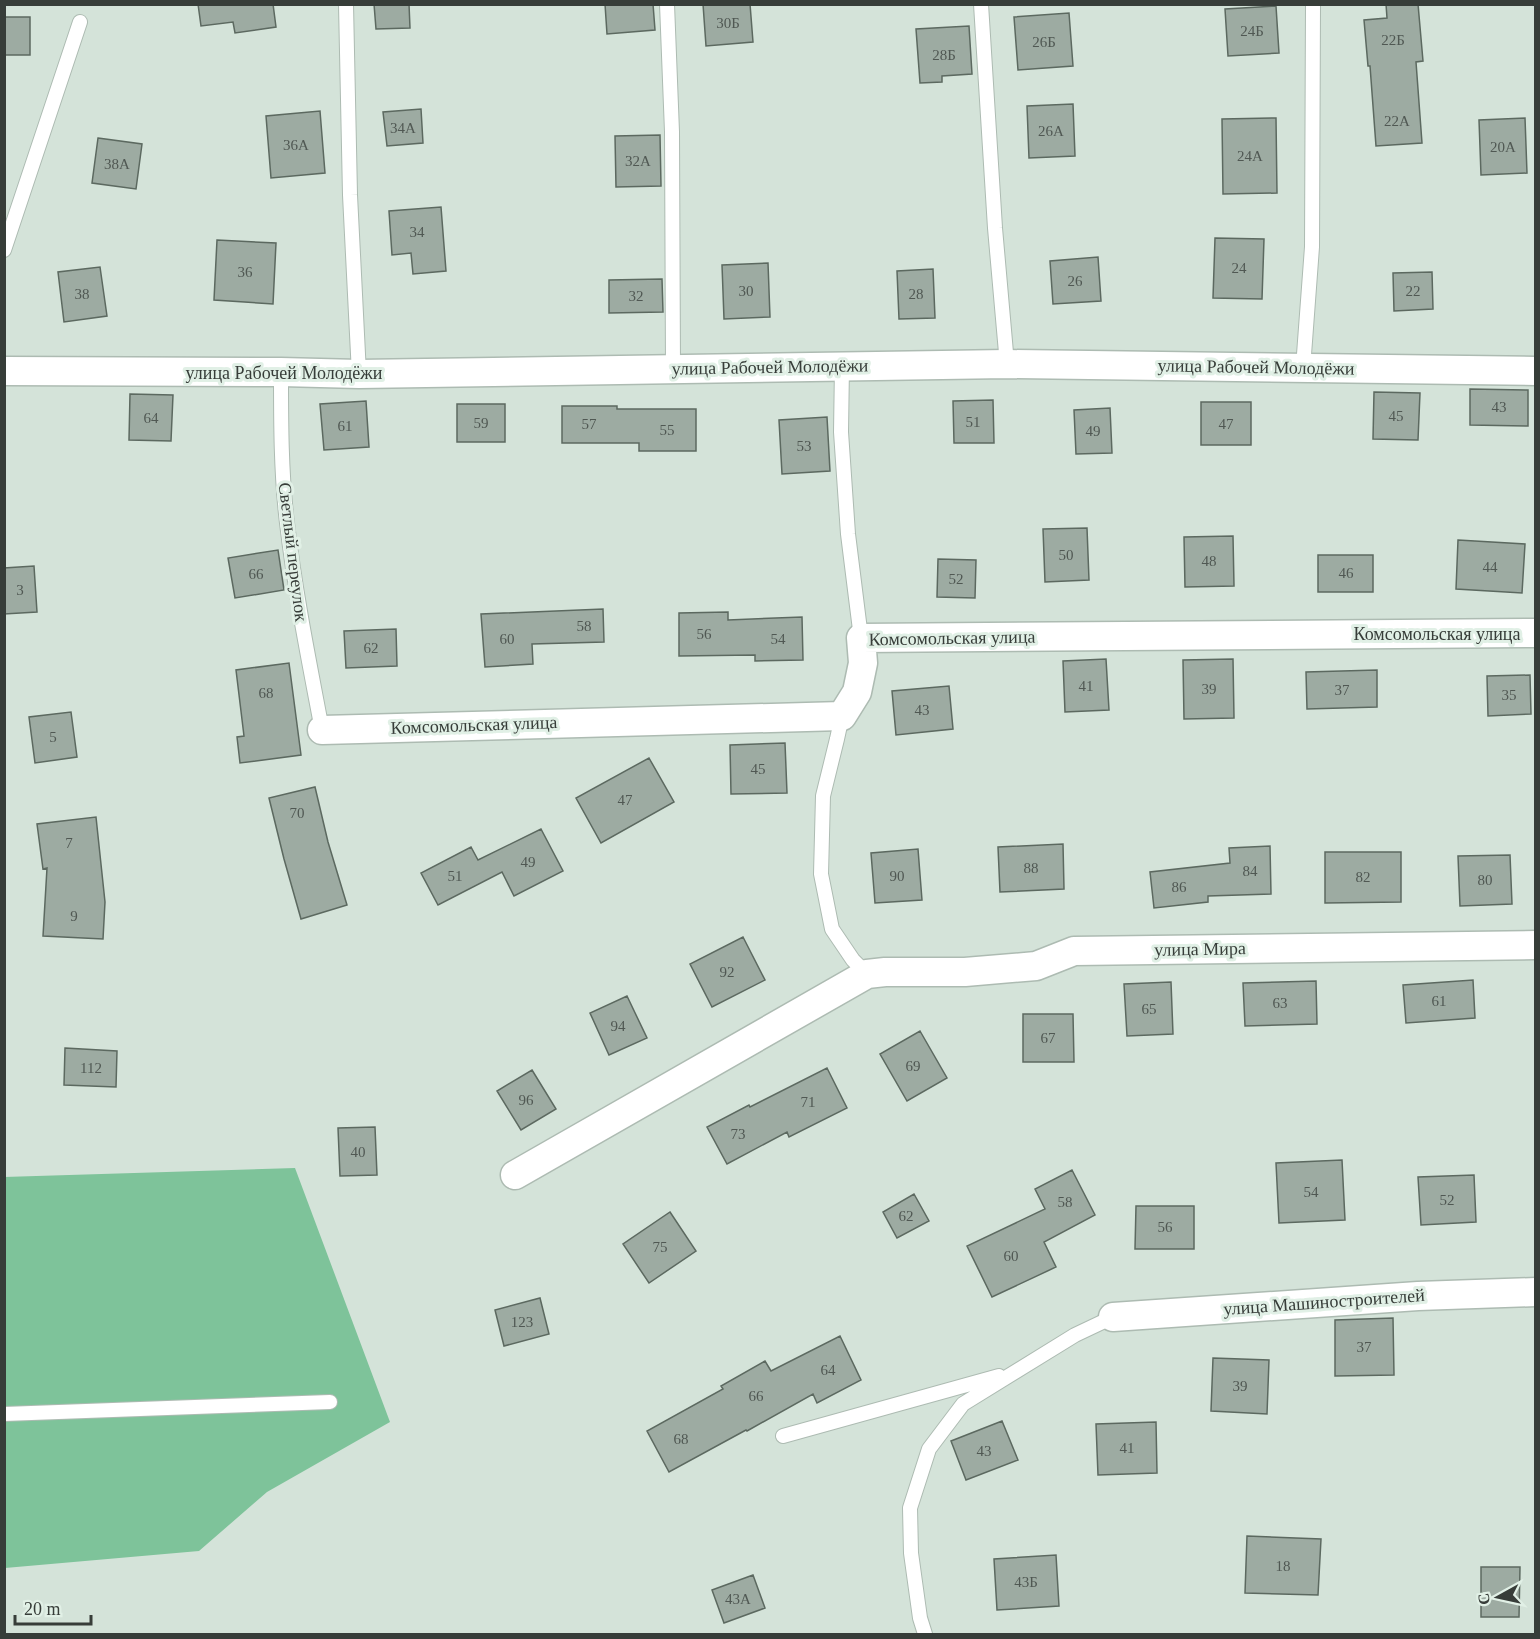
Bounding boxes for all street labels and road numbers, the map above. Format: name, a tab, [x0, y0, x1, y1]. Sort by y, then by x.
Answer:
street label: улица Рабочей Молодёжи	[671, 355, 869, 379]
street label: улица Рабочей Молодёжи	[1157, 355, 1355, 379]
street label: улица Рабочей Молодёжи	[186, 363, 383, 383]
street label: Светлый переулок	[275, 481, 311, 623]
street label: Комсомольская улица	[1354, 624, 1520, 644]
street label: Комсомольская улица	[868, 627, 1036, 649]
street label: Комсомольская улица	[390, 712, 558, 738]
street label: улица Мира	[1154, 938, 1246, 960]
street label: улица Машиностроителей	[1223, 1285, 1426, 1319]

